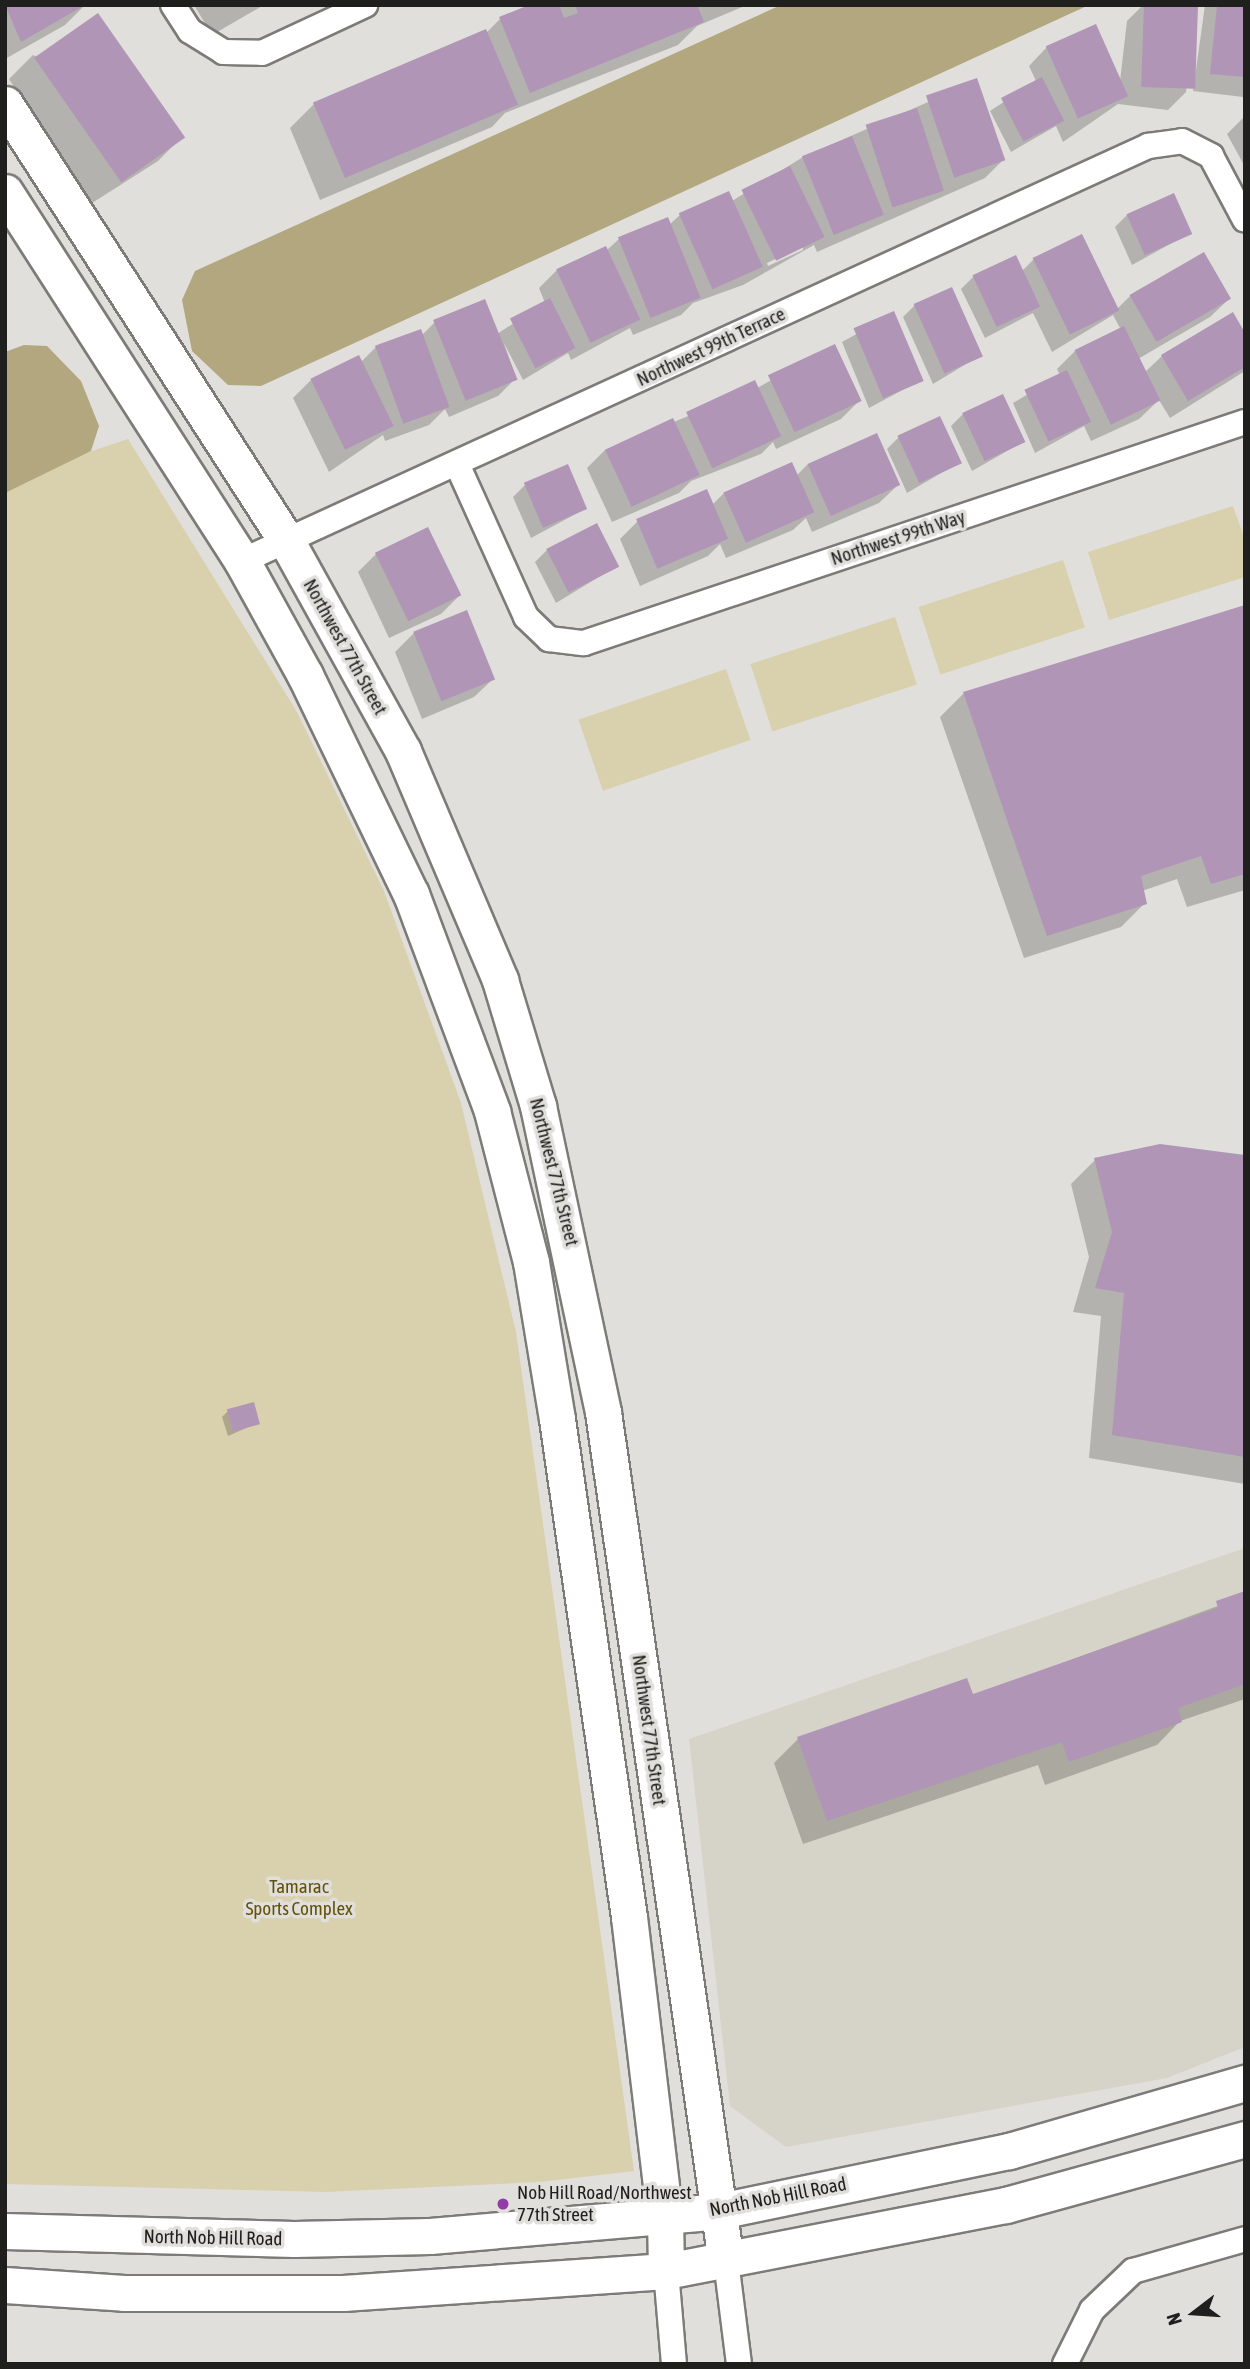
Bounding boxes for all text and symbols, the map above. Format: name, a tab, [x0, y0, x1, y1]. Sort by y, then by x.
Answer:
street label: Northwest 99th Terrace	[633, 303, 789, 391]
street label: Northwest 99th Way	[828, 506, 968, 570]
street label: Northwest 77th Street	[298, 575, 392, 719]
street label: Northwest 77th Street	[525, 1096, 583, 1248]
street label: Northwest 77th Street	[627, 1653, 671, 1807]
park label: Tamarac Sports Complex	[245, 1876, 353, 1920]
street label: North Nob Hill Road	[708, 2173, 848, 2221]
place label: Nob Hill Road/Northwest 77th Street	[517, 2182, 692, 2226]
marker: Nob Hill Road/Northwest 77th Street	[495, 2196, 511, 2212]
street label: North Nob Hill Road	[143, 2225, 283, 2251]
north arrow	[1159, 2278, 1229, 2348]
text: N	[1162, 2311, 1186, 2328]

